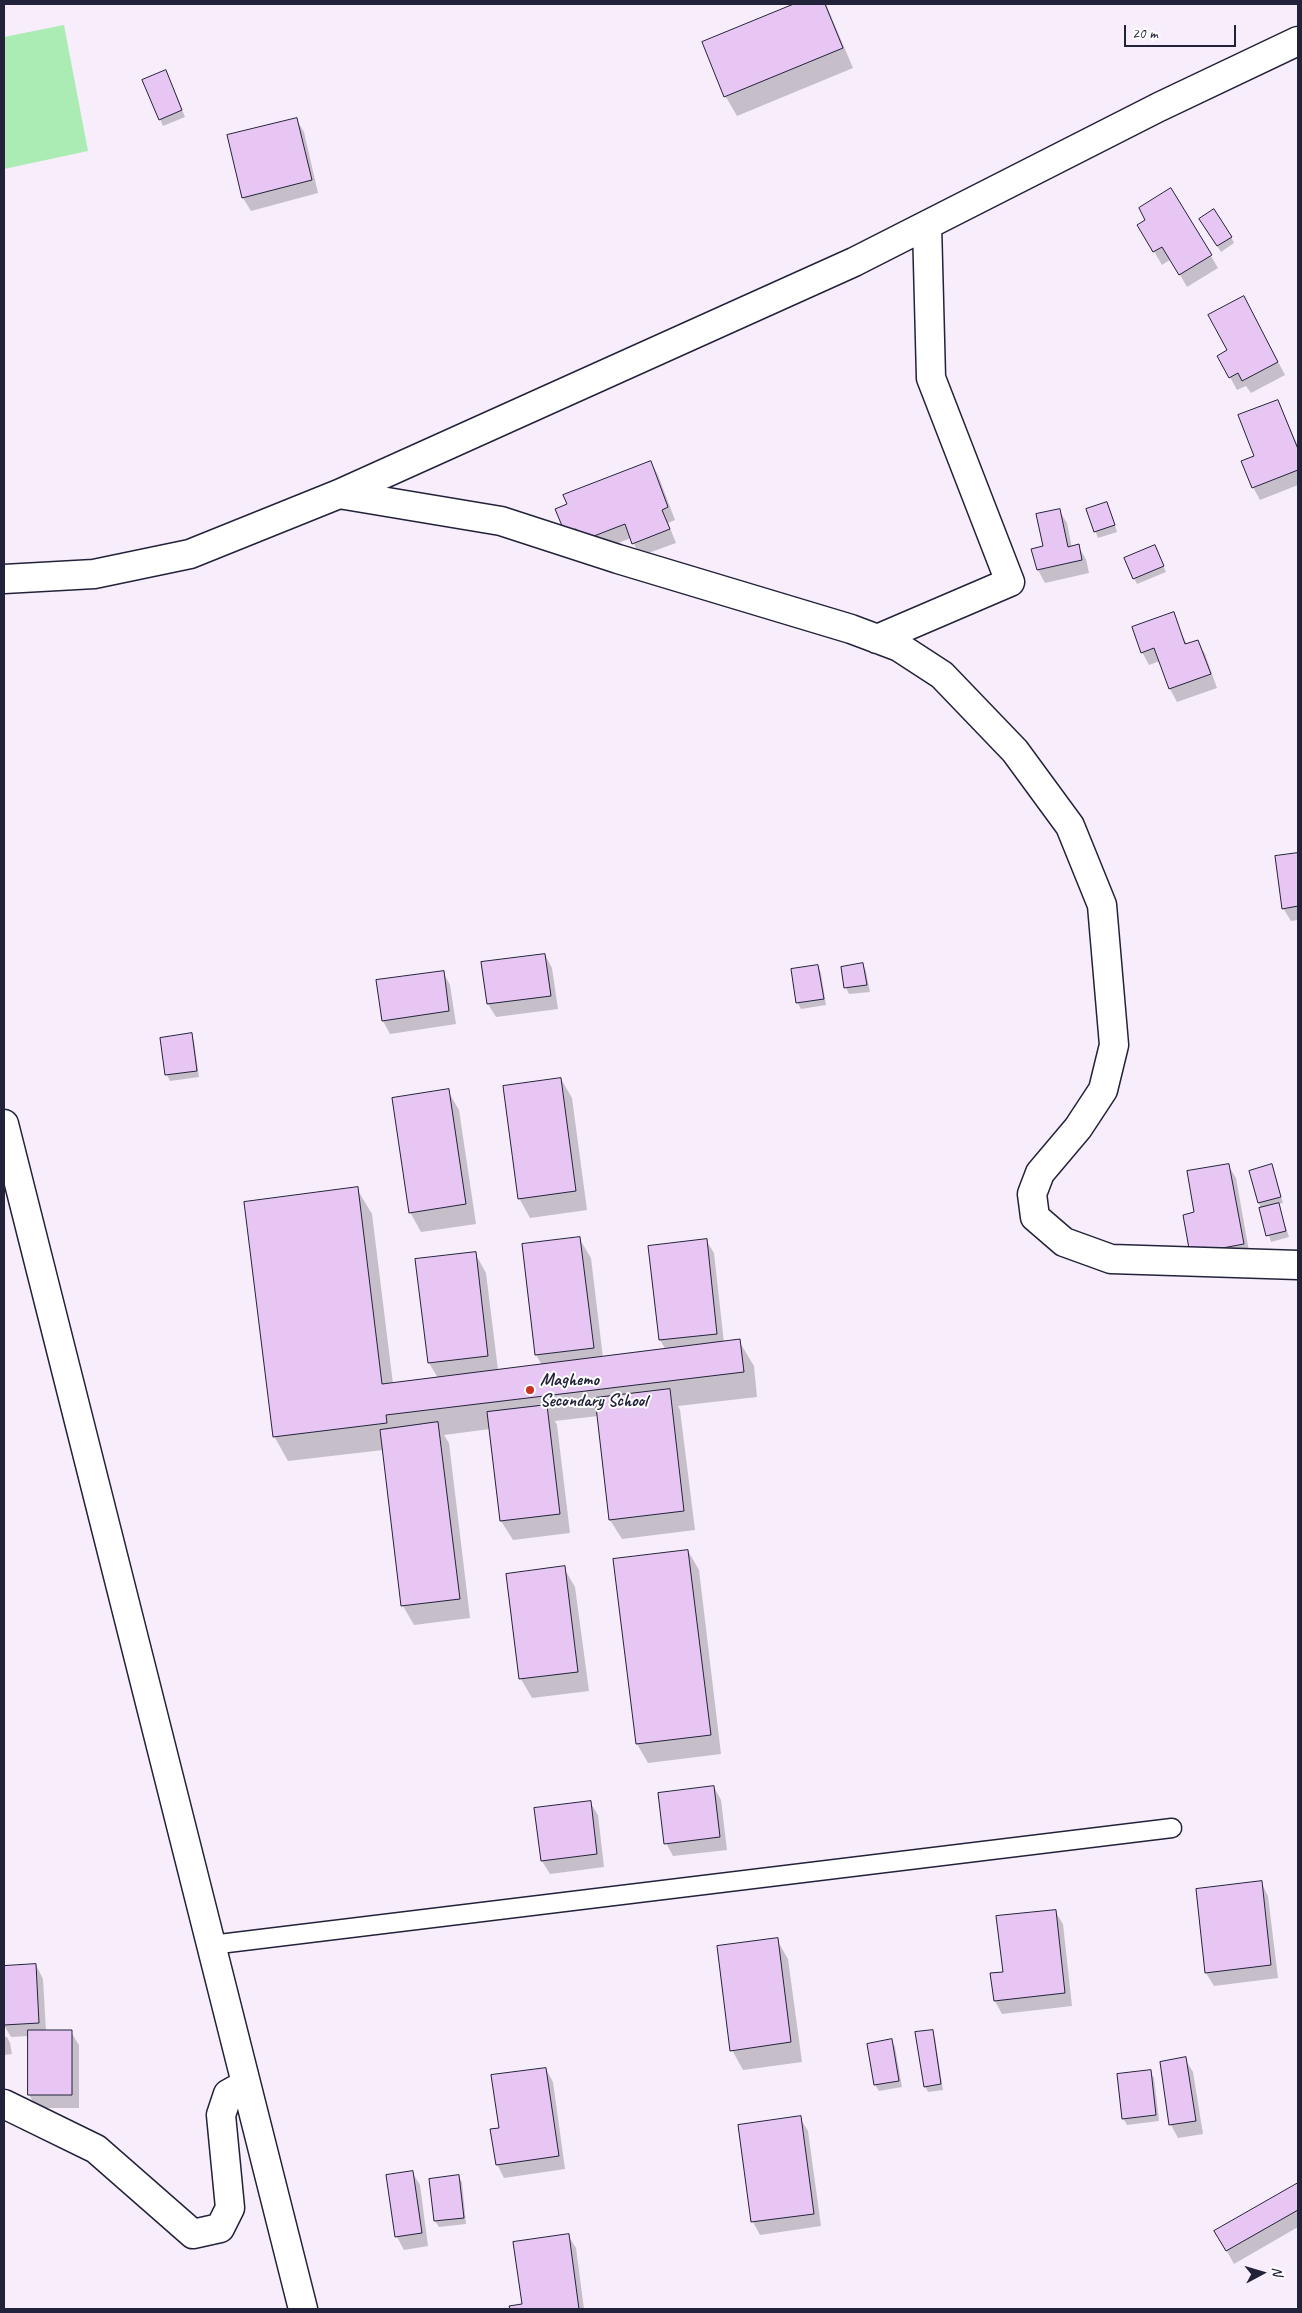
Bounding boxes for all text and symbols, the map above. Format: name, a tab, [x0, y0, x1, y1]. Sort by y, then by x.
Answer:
scale bar	[1127, 15, 1240, 47]
text: 20 m	[1132, 24, 1158, 43]
place label: Maghemo Secondary School	[540, 1369, 647, 1412]
marker: Maghemo Secondary School	[524, 1384, 536, 1396]
north arrow	[1237, 2248, 1287, 2298]
text: N	[1269, 2266, 1286, 2277]

